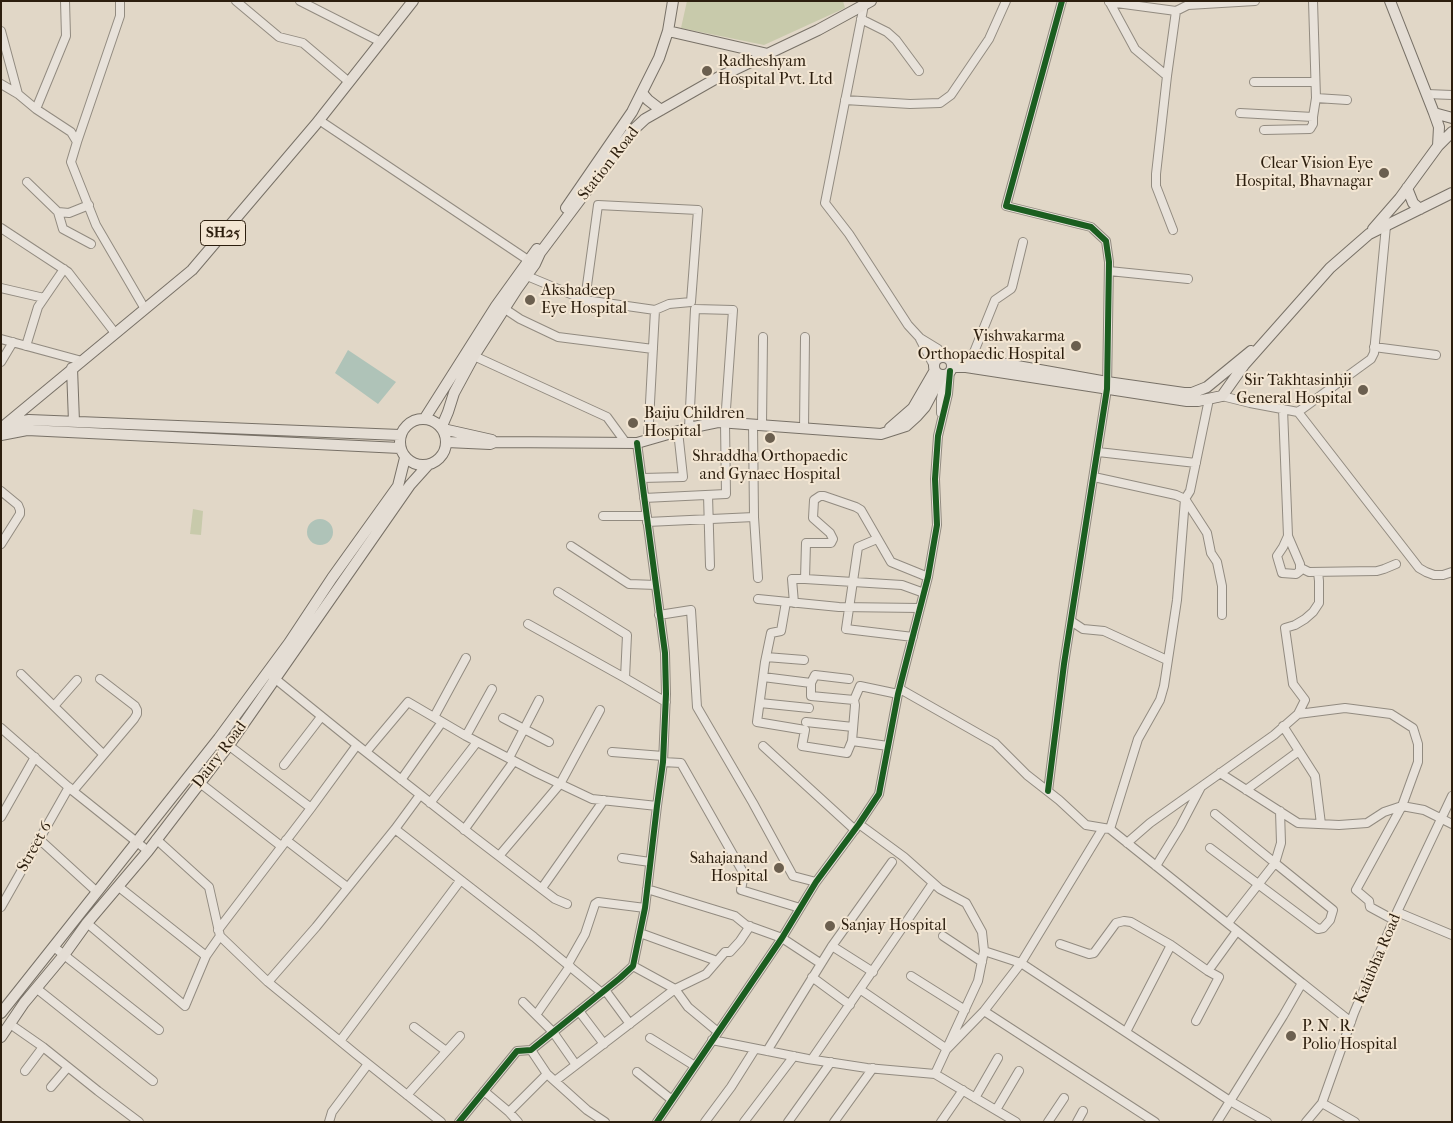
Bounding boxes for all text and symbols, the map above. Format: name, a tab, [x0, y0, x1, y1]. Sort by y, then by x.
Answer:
place label: Radheshyam Hospital Pvt. Ltd	[718, 52, 833, 90]
marker: Radheshyam Hospital Pvt. Ltd	[700, 64, 714, 78]
street label: Station Road	[574, 123, 644, 205]
place label: Clear Vision Eye Hospital, Bhavnagar	[1235, 154, 1373, 192]
marker: Clear Vision Eye Hospital, Bhavnagar	[1377, 166, 1391, 180]
road number: SH25	[200, 220, 246, 246]
place label: Akshadeep Eye Hospital	[541, 281, 627, 319]
marker: Akshadeep Eye Hospital	[523, 293, 537, 307]
place label: Vishwakarma Orthopaedic Hospital	[918, 327, 1065, 365]
marker: Vishwakarma Orthopaedic Hospital	[1069, 339, 1083, 353]
place label: Sir Takhtasinhji General Hospital	[1236, 371, 1352, 409]
marker: Sir Takhtasinhji General Hospital	[1356, 383, 1370, 397]
place label: Baiju Children Hospital	[644, 404, 744, 442]
marker: Baiju Children Hospital	[626, 416, 640, 430]
marker: Shraddha Orthopaedic and Gynaec Hospital	[763, 431, 777, 445]
place label: Shraddha Orthopaedic and Gynaec Hospital	[692, 447, 848, 485]
street label: Dairy Road	[189, 718, 251, 792]
street label: Street 6	[13, 819, 57, 875]
place label: Sahajanand Hospital	[690, 849, 768, 887]
marker: Sahajanand Hospital	[772, 861, 786, 875]
street label: Kalubha Road	[1350, 911, 1406, 1007]
place label: Sanjay Hospital	[841, 916, 946, 936]
marker: Sanjay Hospital	[823, 919, 837, 933]
place label: P. N . R. Polio Hospital	[1302, 1017, 1397, 1055]
marker: P. N . R. Polio Hospital	[1284, 1029, 1298, 1043]

